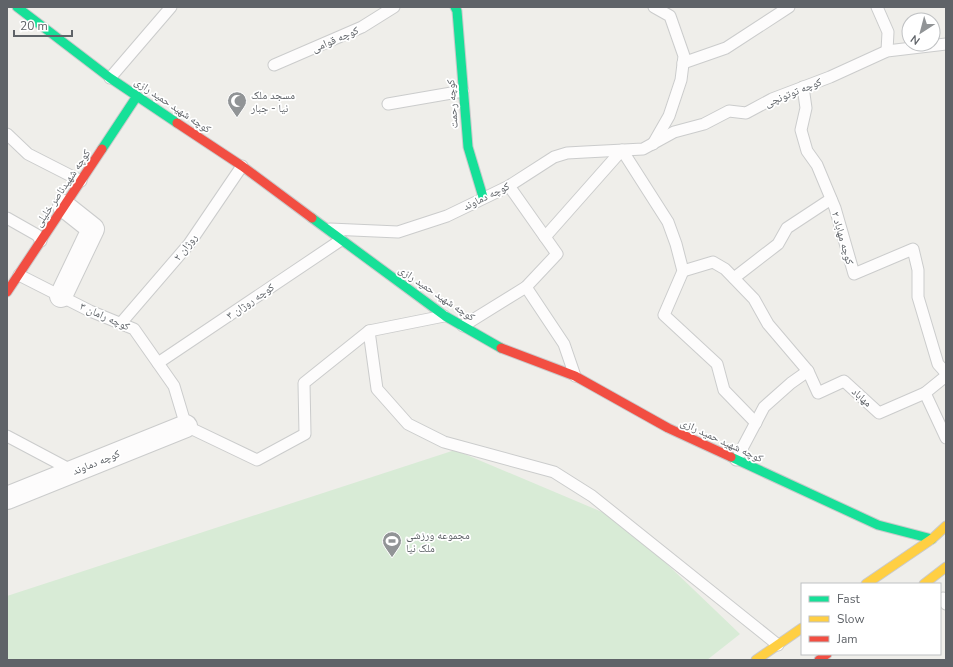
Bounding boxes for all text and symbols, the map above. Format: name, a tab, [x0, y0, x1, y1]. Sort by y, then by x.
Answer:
scale bar	[14, 12, 72, 38]
north arrow	[901, 12, 941, 52]
text: 20 m	[20, 18, 48, 34]
street label: کوچه قوامی	[309, 23, 361, 56]
text: N	[908, 31, 923, 48]
street label: کوچه شهید حمید رازی	[131, 74, 214, 137]
street label: کوچه توتونچی	[762, 74, 824, 111]
street label: کوچه رحمت	[443, 78, 462, 129]
place label: مسجد ملک نیا - جبار	[250, 88, 295, 116]
mosque icon: مسجد ملک نیا - جبار	[226, 90, 248, 118]
street label: کوچه شهیدناصر خلیلی	[31, 146, 94, 230]
street label: کوچه دماوند	[460, 179, 512, 214]
street label: کوچه مهاباد ۲	[828, 210, 857, 267]
street label: روژان ۲	[170, 231, 201, 264]
street label: کوچه شهید حمید رازی	[395, 262, 478, 325]
street label: کوچه روژان ۳	[223, 280, 278, 323]
street label: کوچه رامان ۳	[77, 299, 133, 334]
street label: مهاباد	[848, 384, 875, 410]
street label: کوچه شهید حمید رازی	[678, 415, 766, 466]
street label: کوچه دماوند	[70, 446, 123, 479]
place label: مجموعه ورزشی ملک نیا	[406, 528, 470, 556]
sports icon: مجموعه ورزشی ملک نیا	[381, 530, 403, 558]
legend	[801, 583, 941, 655]
text: Fast	[837, 591, 860, 607]
text: Slow	[837, 611, 865, 627]
text: Jam	[836, 631, 858, 647]

